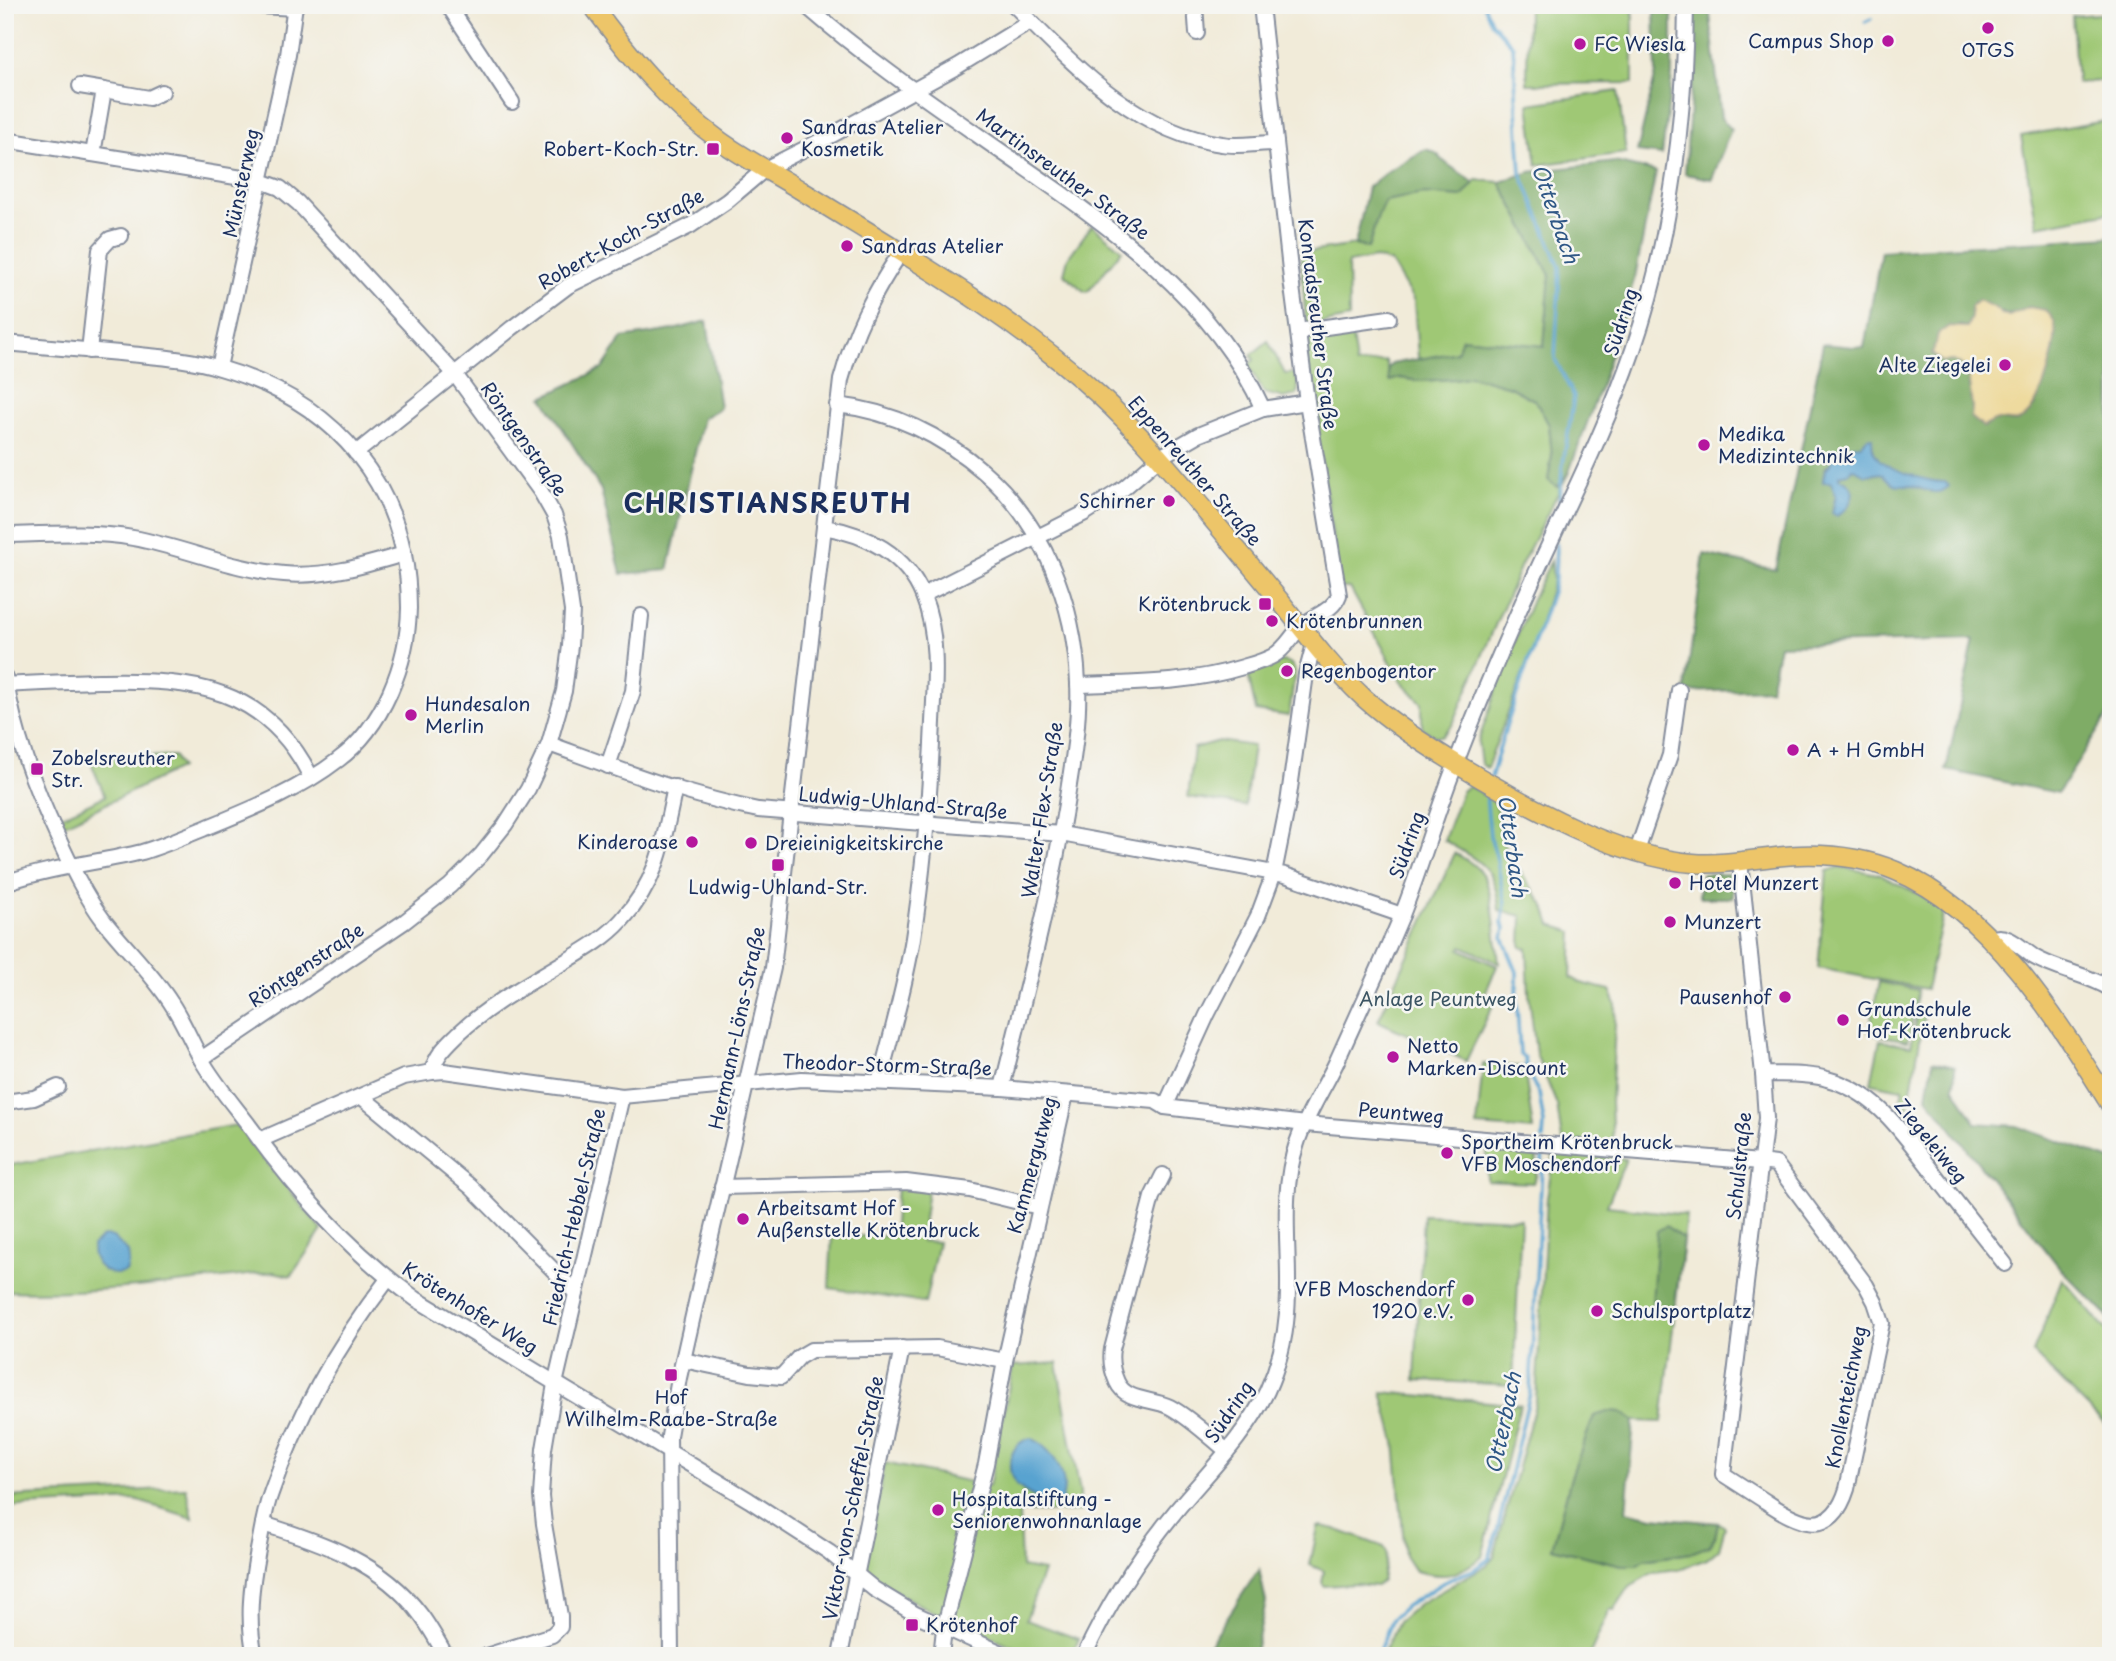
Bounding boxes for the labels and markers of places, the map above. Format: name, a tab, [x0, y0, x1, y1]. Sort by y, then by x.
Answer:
marker: OTGS	[1980, 20, 1996, 36]
place label: Campus Shop	[1748, 26, 1874, 54]
place label: FC Wiesla	[1594, 29, 1686, 57]
marker: Campus Shop	[1880, 33, 1896, 49]
place label: OTGS	[1961, 35, 2015, 63]
marker: FC Wiesla	[1572, 36, 1588, 52]
place label: Sandras Atelier Kosmetik	[801, 112, 944, 162]
marker: Sandras Atelier Kosmetik	[779, 130, 795, 146]
place label: Robert-Koch-Str.	[544, 134, 699, 162]
marker: Robert-Koch-Str.	[705, 141, 721, 157]
place label: Sandras Atelier	[861, 231, 1004, 259]
marker: Sandras Atelier	[839, 238, 855, 254]
place label: Alte Ziegelei	[1879, 350, 1991, 378]
marker: Alte Ziegelei	[1997, 357, 2013, 373]
place label: Medika Medizintechnik	[1718, 419, 1855, 469]
marker: Medika Medizintechnik	[1696, 437, 1712, 453]
place label: Schirner	[1079, 486, 1155, 514]
marker: Schirner	[1161, 493, 1177, 509]
place label: Krötenbruck	[1138, 589, 1251, 617]
marker: Krötenbruck	[1257, 596, 1273, 612]
place label: Krötenbrunnen	[1286, 606, 1423, 634]
marker: Krötenbrunnen	[1264, 613, 1280, 629]
place label: Regenbogentor	[1301, 656, 1436, 684]
marker: Regenbogentor	[1279, 663, 1295, 679]
place label: Hundesalon Merlin	[425, 689, 531, 739]
marker: Hundesalon Merlin	[403, 707, 419, 723]
place label: A + H GmbH	[1807, 735, 1925, 763]
marker: A + H GmbH	[1785, 742, 1801, 758]
place label: Zobelsreuther Str.	[51, 743, 175, 793]
marker: Zobelsreuther Str.	[29, 761, 45, 777]
place label: Kinderoase	[577, 827, 678, 855]
place label: Dreieinigkeitskirche	[765, 828, 944, 856]
marker: Kinderoase	[684, 834, 700, 850]
marker: Dreieinigkeitskirche	[743, 835, 759, 851]
marker: Ludwig-Uhland-Str.	[770, 857, 786, 873]
place label: Hotel Munzert	[1689, 868, 1819, 896]
place label: Ludwig-Uhland-Str.	[688, 872, 868, 900]
marker: Hotel Munzert	[1667, 875, 1683, 891]
place label: Munzert	[1684, 907, 1761, 935]
marker: Munzert	[1662, 914, 1678, 930]
place label: Pausenhof	[1679, 982, 1773, 1010]
marker: Pausenhof	[1777, 989, 1793, 1005]
place label: Grundschule Hof-Krötenbruck	[1857, 994, 2012, 1044]
marker: Grundschule Hof-Krötenbruck	[1835, 1012, 1851, 1028]
place label: Netto Marken-Discount	[1407, 1031, 1567, 1081]
marker: Netto Marken-Discount	[1385, 1049, 1401, 1065]
place label: Sportheim Krötenbruck VFB Moschendorf	[1461, 1127, 1674, 1177]
marker: Sportheim Krötenbruck VFB Moschendorf	[1439, 1145, 1455, 1161]
place label: Arbeitsamt Hof - Außenstelle Krötenbruck	[757, 1193, 980, 1243]
marker: Arbeitsamt Hof - Außenstelle Krötenbruck	[735, 1211, 751, 1227]
place label: VFB Moschendorf 1920 e.V.	[1295, 1274, 1456, 1324]
marker: VFB Moschendorf 1920 e.V.	[1460, 1292, 1476, 1308]
place label: Schulsportplatz	[1611, 1296, 1751, 1324]
marker: Schulsportplatz	[1589, 1303, 1605, 1319]
marker: Hof Wilhelm-Raabe-Straße	[663, 1367, 679, 1383]
place label: Hof Wilhelm-Raabe-Straße	[564, 1382, 778, 1432]
place label: Hospitalstiftung - Seniorenwohnanlage	[952, 1484, 1142, 1534]
marker: Hospitalstiftung - Seniorenwohnanlage	[930, 1502, 946, 1518]
place label: Krötenhof	[926, 1610, 1018, 1638]
marker: Krötenhof	[904, 1617, 920, 1633]

